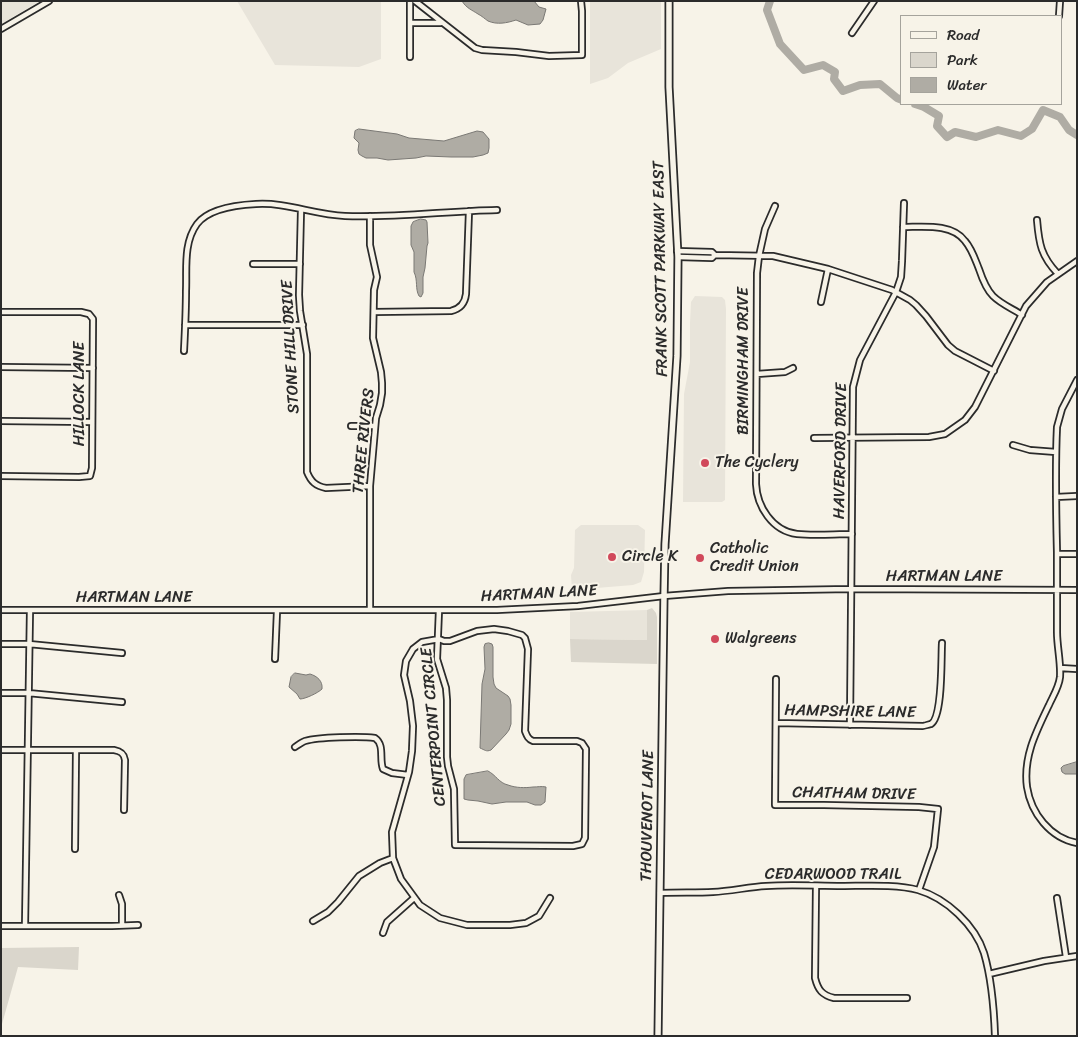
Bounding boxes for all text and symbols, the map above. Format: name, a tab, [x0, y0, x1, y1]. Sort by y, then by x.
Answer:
legend	[900, 15, 1063, 105]
text: Road	[947, 22, 979, 48]
text: Park	[947, 47, 978, 73]
text: Water	[947, 72, 987, 98]
street label: FRANK SCOTT PARKWAY EAST	[650, 161, 672, 377]
street label: STONE HILL DRIVE	[278, 280, 304, 414]
street label: BIRMINGHAM DRIVE	[734, 287, 754, 435]
street label: HILLOCK LANE	[70, 342, 90, 446]
street label: HAVERFORD DRIVE	[830, 383, 852, 519]
street label: THREE RIVERS	[349, 387, 379, 495]
place label: The Cyclery	[715, 453, 799, 473]
marker: The Cyclery	[699, 457, 711, 469]
place label: Catholic Credit Union	[710, 539, 799, 577]
place label: Circle K	[622, 547, 678, 567]
marker: Circle K	[606, 551, 618, 563]
marker: Catholic Credit Union	[694, 552, 706, 564]
street label: HARTMAN LANE	[886, 567, 1002, 587]
street label: HARTMAN LANE	[480, 581, 598, 607]
street label: HARTMAN LANE	[76, 588, 192, 608]
place label: Walgreens	[725, 629, 796, 649]
marker: Walgreens	[709, 633, 721, 645]
street label: CENTERPOINT CIRCLE	[418, 647, 450, 807]
street label: HAMPSHIRE LANE	[784, 701, 916, 723]
street label: THOUVENOT LANE	[637, 750, 659, 882]
street label: CHATHAM DRIVE	[792, 783, 916, 805]
street label: CEDARWOOD TRAIL	[765, 865, 901, 885]

